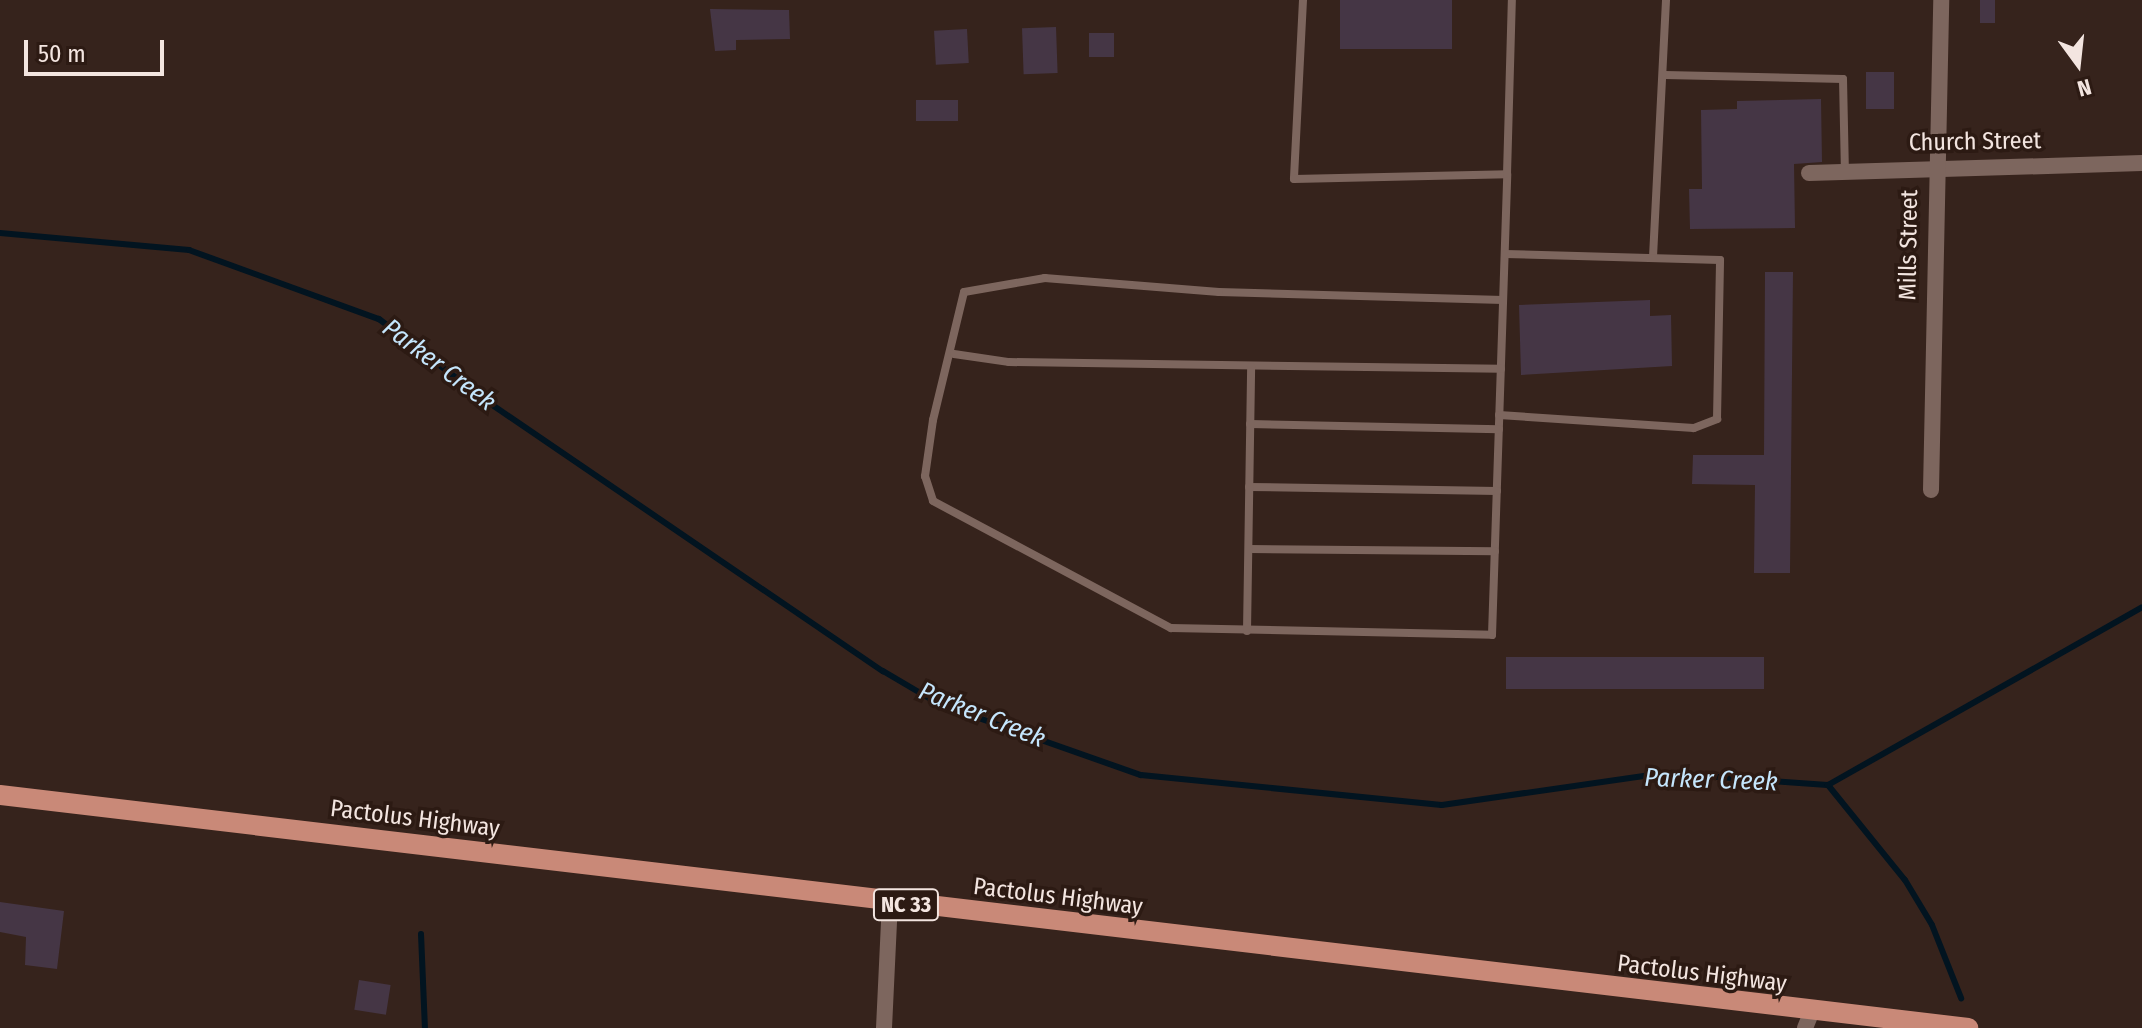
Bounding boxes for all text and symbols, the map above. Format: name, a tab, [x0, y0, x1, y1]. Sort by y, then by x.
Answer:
scale bar	[28, 24, 168, 74]
north arrow	[2038, 24, 2118, 104]
text: 50 m	[38, 40, 86, 68]
text: N	[2074, 73, 2094, 102]
street label: Church Street	[1909, 126, 2041, 158]
street label: Mills Street	[1894, 189, 1924, 301]
water label: Parker Creek	[376, 312, 502, 418]
water label: Parker Creek	[914, 676, 1050, 754]
water label: Parker Creek	[1644, 762, 1778, 798]
street label: Pactolus Highway	[329, 794, 501, 844]
street label: Pactolus Highway	[972, 872, 1144, 922]
road number: NC 33	[872, 887, 940, 923]
street label: Pactolus Highway	[1616, 949, 1788, 999]

